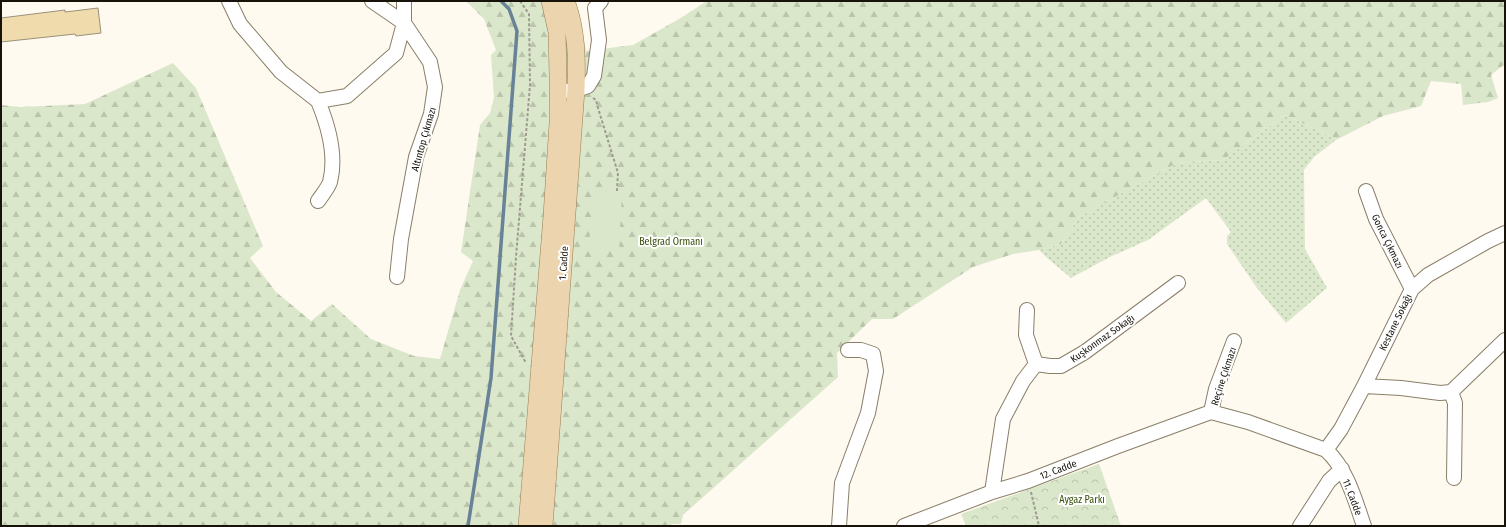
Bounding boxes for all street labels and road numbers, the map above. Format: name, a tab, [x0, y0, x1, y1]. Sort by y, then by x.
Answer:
street label: Altıntop Çıkmazı	[409, 106, 439, 173]
street label: Gonca Çıkmazı	[1369, 212, 1405, 271]
street label: 1. Cadde	[557, 246, 571, 280]
street label: Kestane Sokağı	[1377, 292, 1415, 353]
street label: Kuşkonmaz Sokağı	[1068, 312, 1137, 365]
street label: Reçine Çıkmazı	[1209, 346, 1239, 407]
street label: 12. Cadde	[1038, 457, 1078, 482]
street label: 11. Cadde	[1340, 478, 1364, 517]

